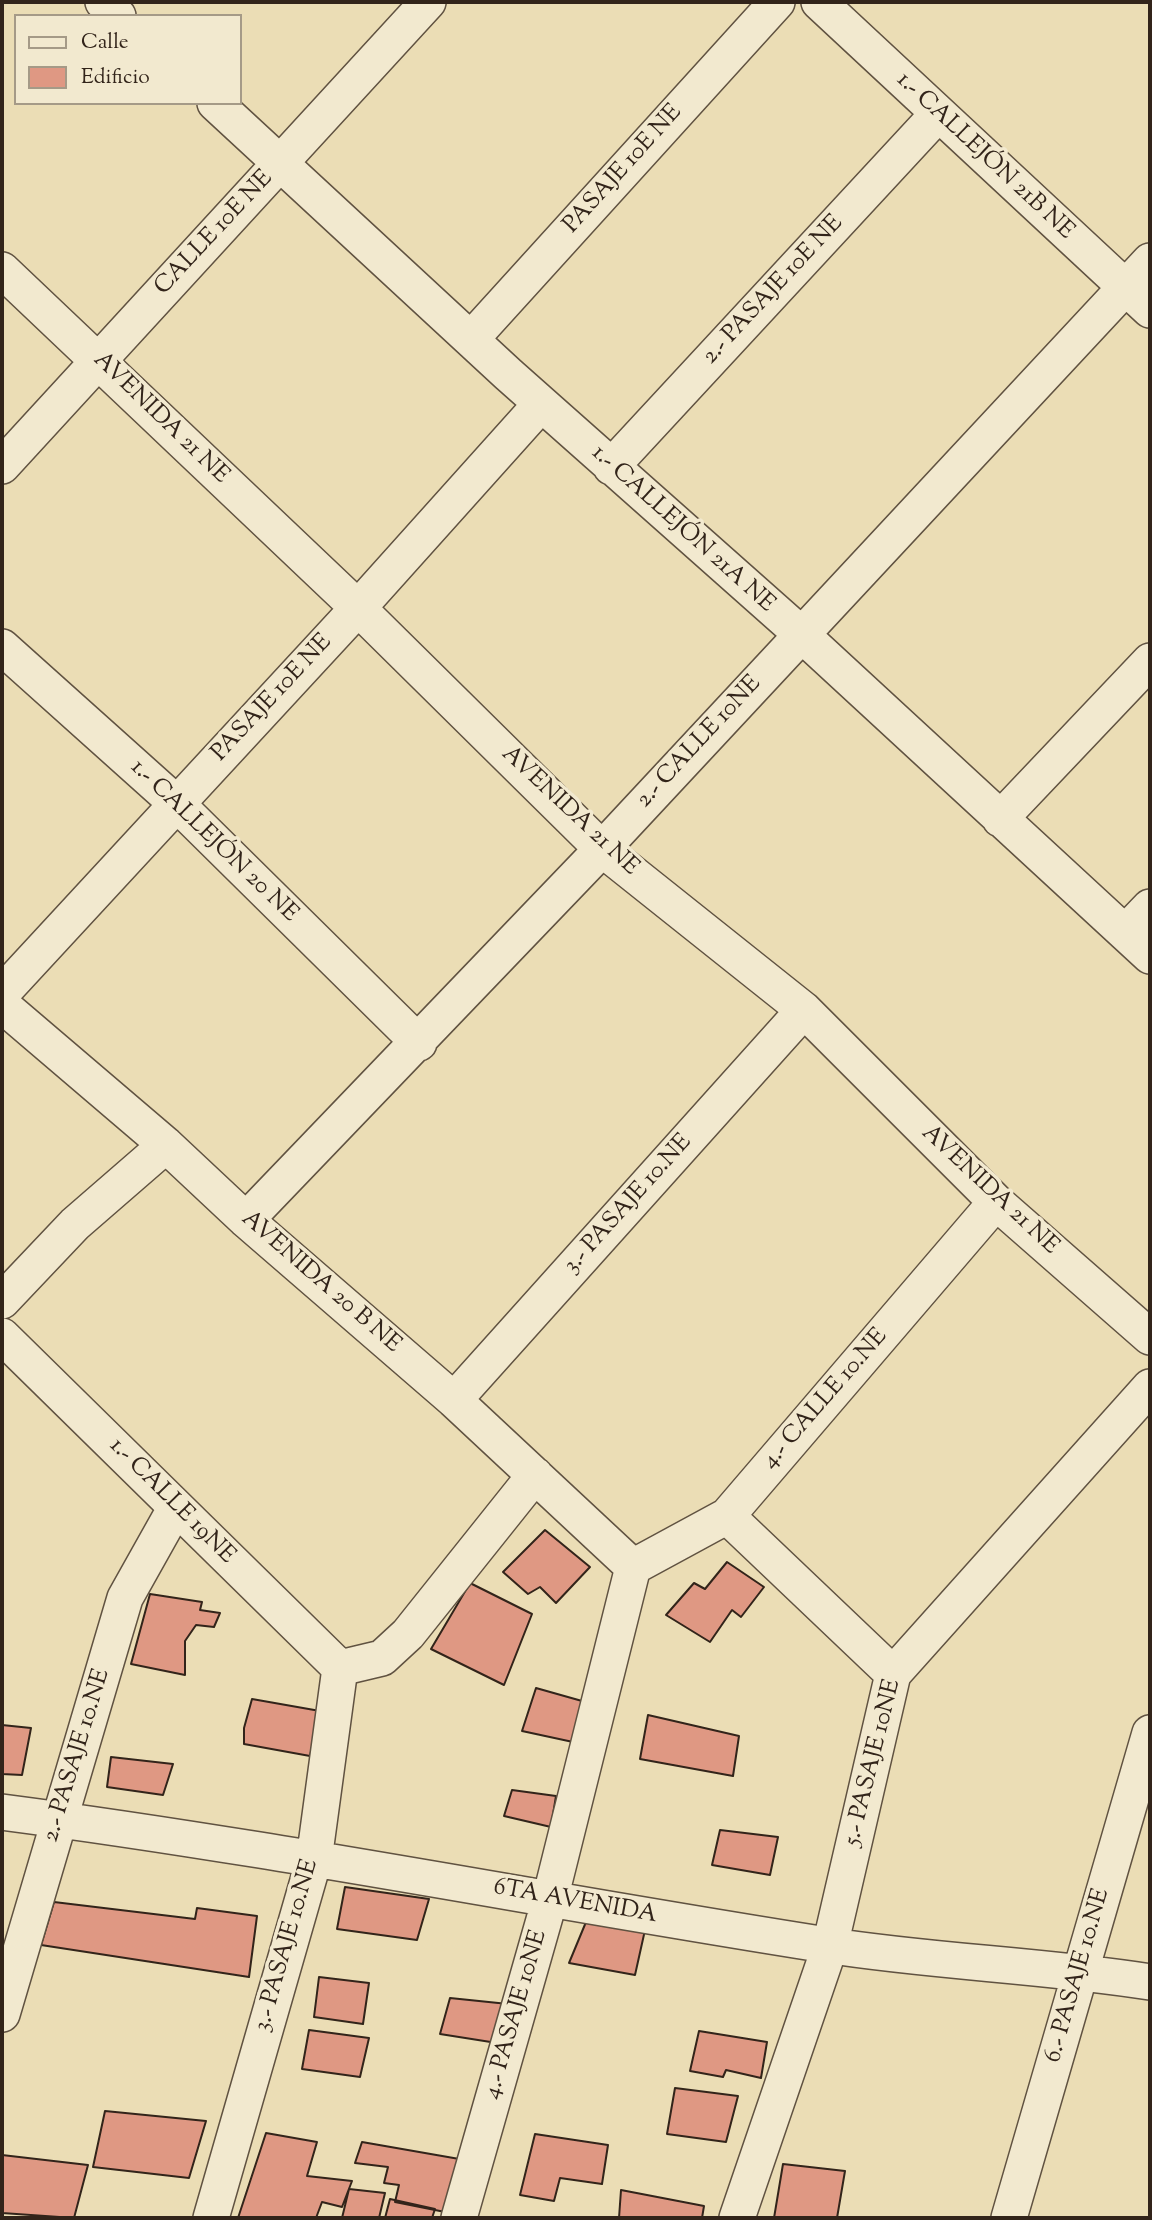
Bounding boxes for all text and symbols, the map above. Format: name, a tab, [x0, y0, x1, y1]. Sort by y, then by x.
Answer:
legend	[14, 14, 242, 105]
text: Calle	[81, 28, 129, 58]
text: Edificio	[81, 63, 150, 93]
street label: 1.- CALLEJÓN 21B NE	[889, 67, 1079, 247]
street label: PASAJE 10E NE	[559, 100, 689, 240]
street label: CALLE 10E NE	[150, 166, 280, 302]
street label: 2.- PASAJE 10E NE	[697, 210, 851, 372]
street label: AVENIDA 21 NE	[86, 347, 234, 491]
street label: 1.- CALLEJÓN 21A NE	[584, 440, 780, 620]
street label: PASAJE 10E NE	[207, 629, 339, 769]
street label: 2.- CALLE 10NE	[631, 671, 769, 815]
street label: AVENIDA 21 NE	[494, 741, 644, 883]
street label: 1.- CALLEJÓN 20 NE	[123, 755, 303, 929]
street label: AVENIDA 21 NE	[914, 1120, 1064, 1262]
street label: 3.- PASAJE 10.NE	[559, 1129, 699, 1281]
street label: AVENIDA 20 B NE	[234, 1206, 406, 1360]
street label: 4.- CALLE 10.NE	[757, 1324, 895, 1476]
street label: 1.- CALLE 19NE	[102, 1433, 240, 1571]
street label: 2.- PASAJE 10.NE	[38, 1666, 118, 1846]
street label: 5.- PASAJE 10NE	[839, 1677, 909, 1849]
street label: 3.- PASAJE 10.NE	[250, 1857, 326, 2035]
street label: 6TA AVENIDA	[491, 1874, 659, 1932]
street label: 6.- PASAJE 10.NE	[1040, 1886, 1118, 2066]
street label: 4.- PASAJE 10NE	[479, 1927, 555, 2103]

